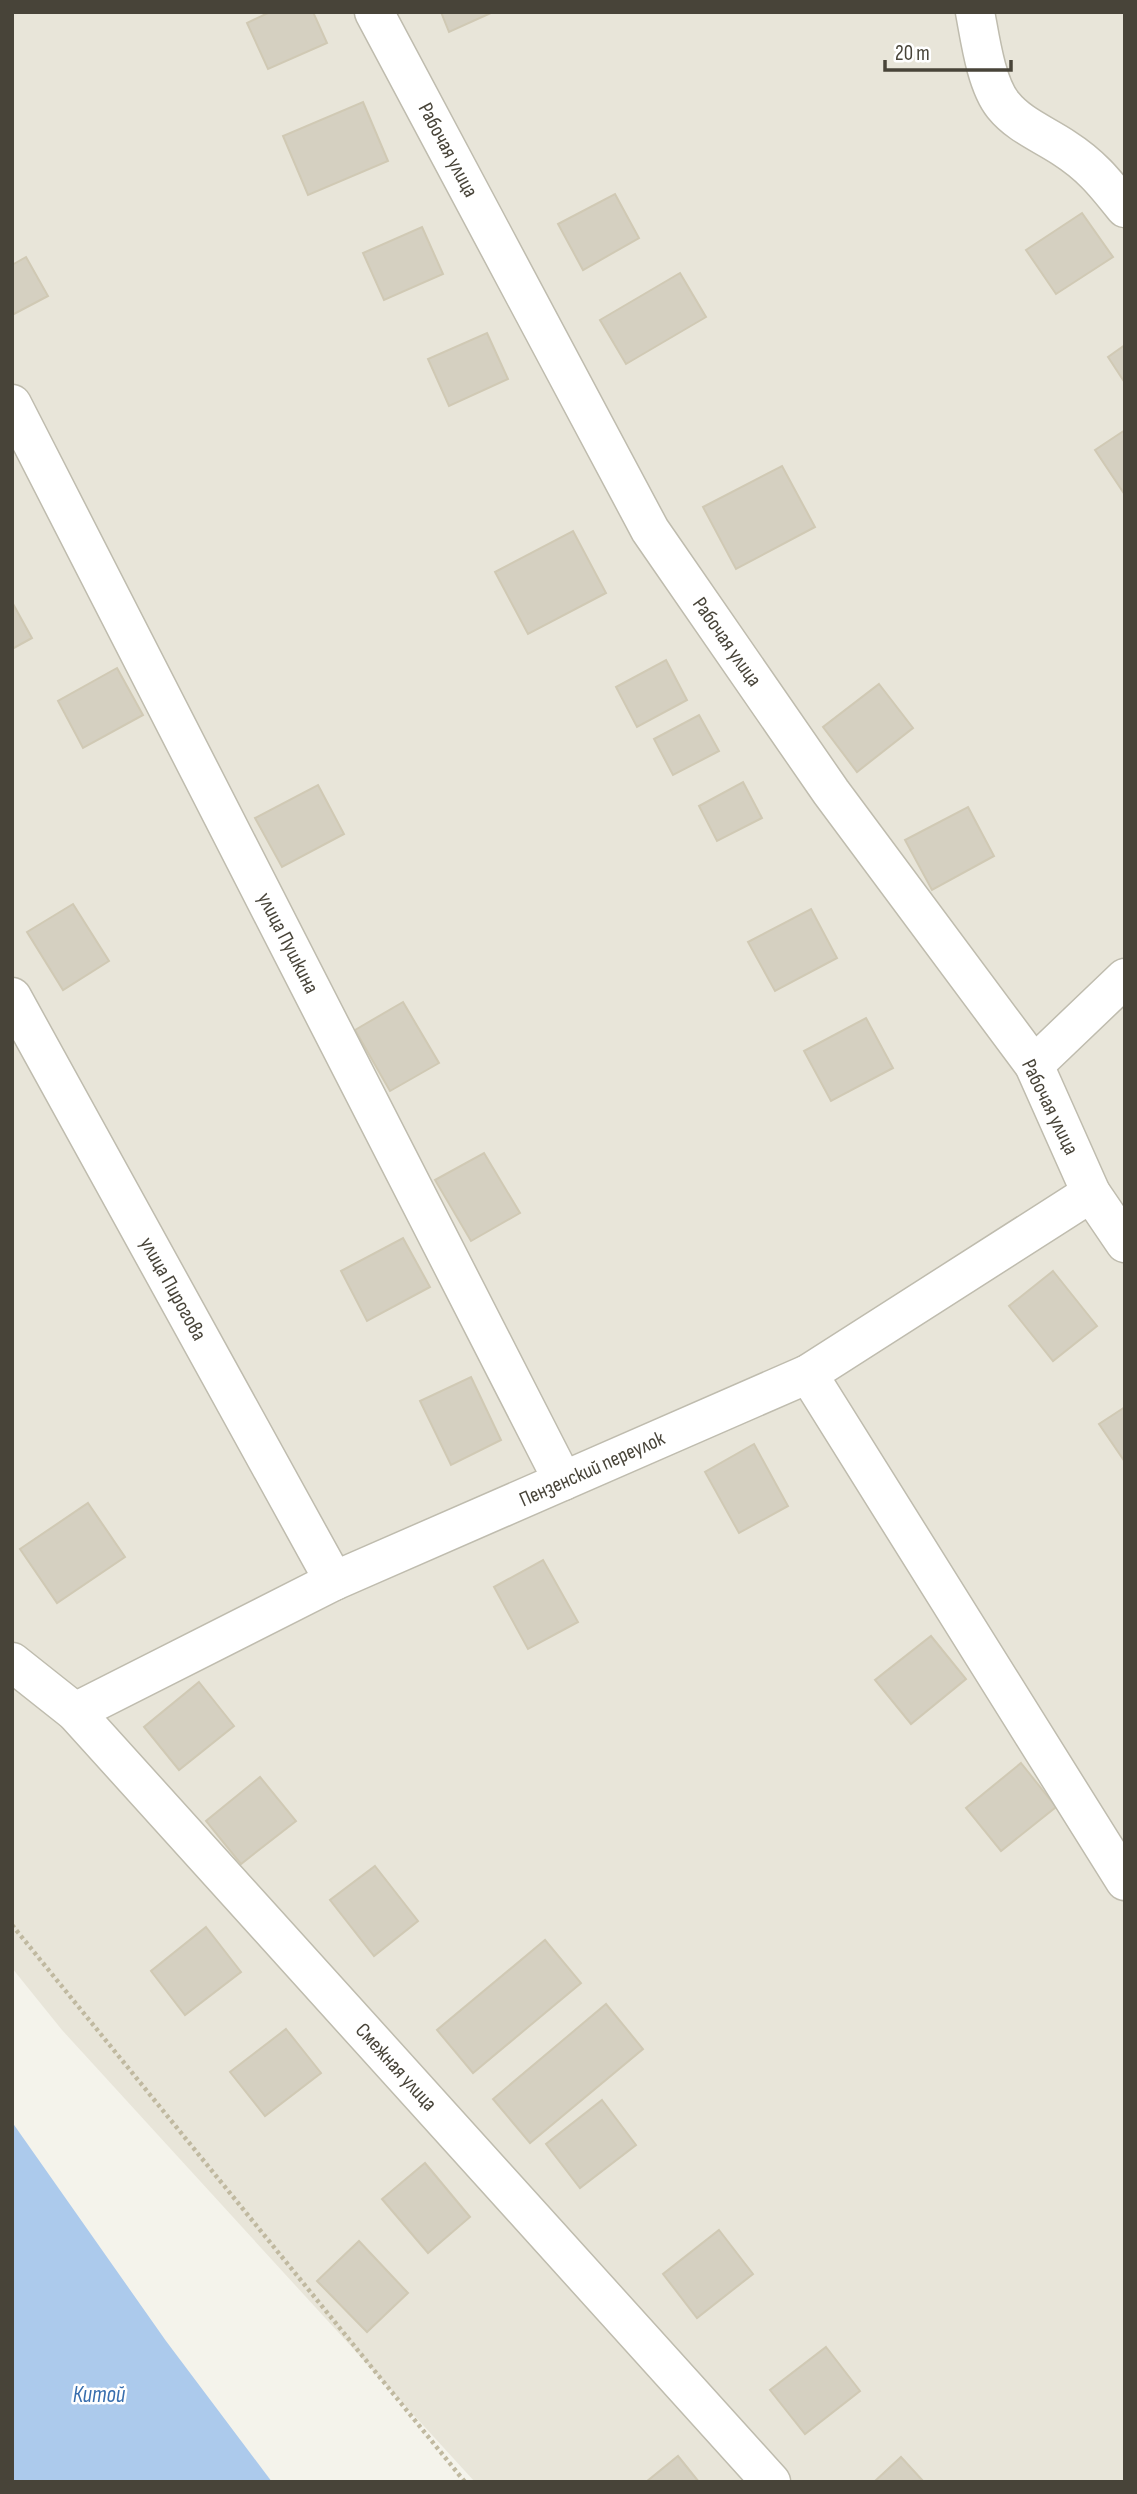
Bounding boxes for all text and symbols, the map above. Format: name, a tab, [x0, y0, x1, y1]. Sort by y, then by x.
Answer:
scale bar	[885, 28, 1011, 72]
text: 20 m	[895, 41, 930, 66]
street label: Рабочая улица	[413, 99, 483, 201]
street label: Рабочая улица	[687, 593, 767, 691]
street label: улица Пушкина	[252, 888, 324, 998]
street label: Рабочая улица	[1016, 1055, 1084, 1159]
street label: улица Пирогова	[134, 1233, 212, 1345]
street label: Пензенский переулок	[515, 1426, 669, 1512]
street label: Смежная улица	[350, 2018, 442, 2116]
water label: Китой	[73, 2381, 126, 2409]

